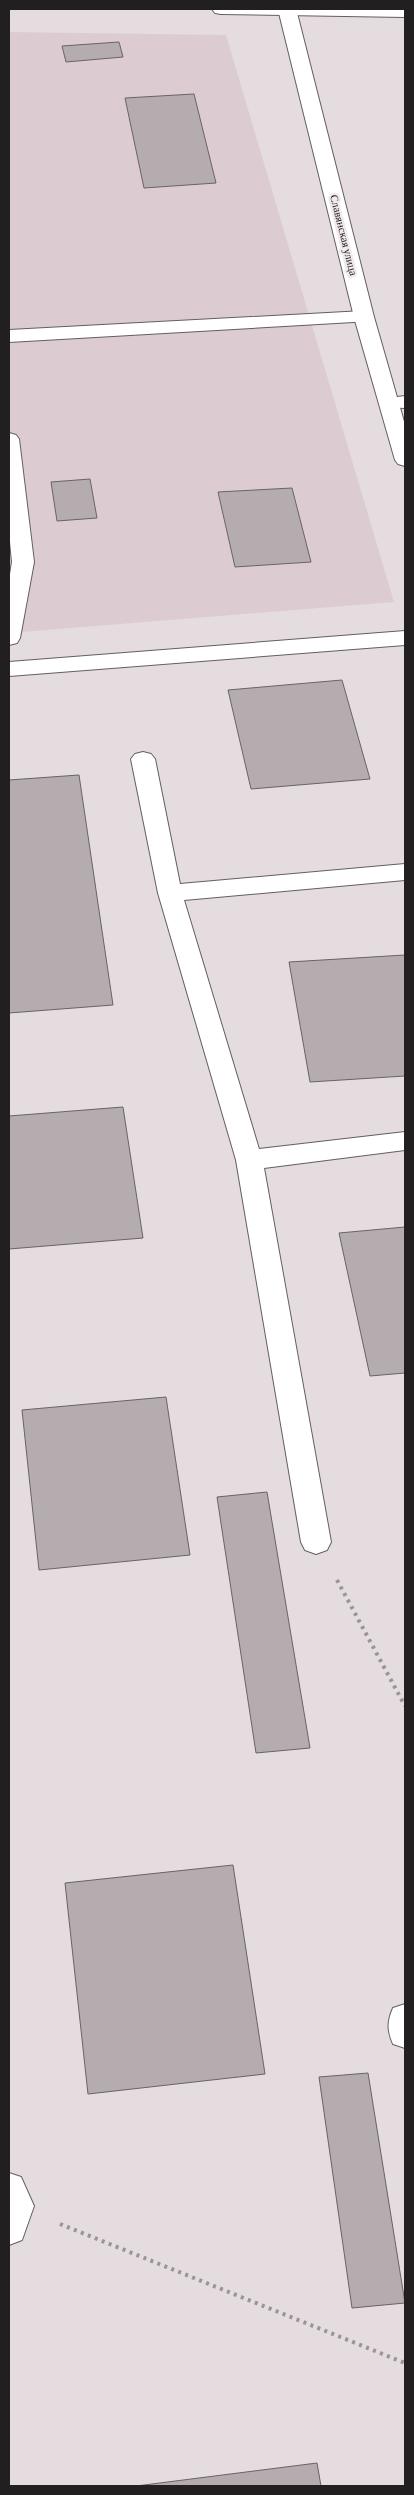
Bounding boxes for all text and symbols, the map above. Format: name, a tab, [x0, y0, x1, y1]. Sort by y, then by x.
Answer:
street label: Славянская улица	[328, 193, 360, 277]

